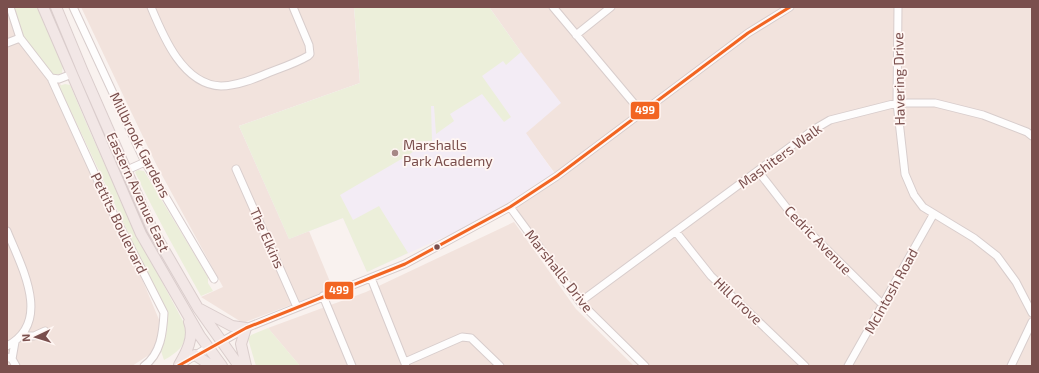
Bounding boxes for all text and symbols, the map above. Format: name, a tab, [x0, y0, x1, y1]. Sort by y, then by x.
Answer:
street label: Havering Drive	[889, 32, 908, 126]
street label: Millbrook Gardens	[106, 89, 174, 200]
line badge: 499	[630, 101, 660, 120]
text: 499	[635, 103, 655, 116]
street label: Mashiters Walk	[735, 120, 825, 192]
street label: Eastern Avenue East	[103, 129, 174, 254]
place label: Marshalls Park Academy	[403, 136, 493, 169]
marker: Marshalls Park Academy	[390, 148, 400, 158]
street label: Pettits Boulevard	[88, 170, 151, 276]
street label: Cedric Avenue	[781, 202, 855, 278]
street label: The Elkins	[247, 205, 288, 271]
street label: Marshalls Drive	[522, 226, 597, 315]
unlabelled marker	[432, 242, 442, 252]
street label: McIntosh Road	[860, 245, 921, 336]
street label: Hill Grove	[711, 273, 766, 328]
line badge: 499	[324, 281, 354, 300]
text: 499	[329, 283, 349, 296]
north arrow	[16, 317, 56, 357]
text: N	[19, 333, 32, 342]

